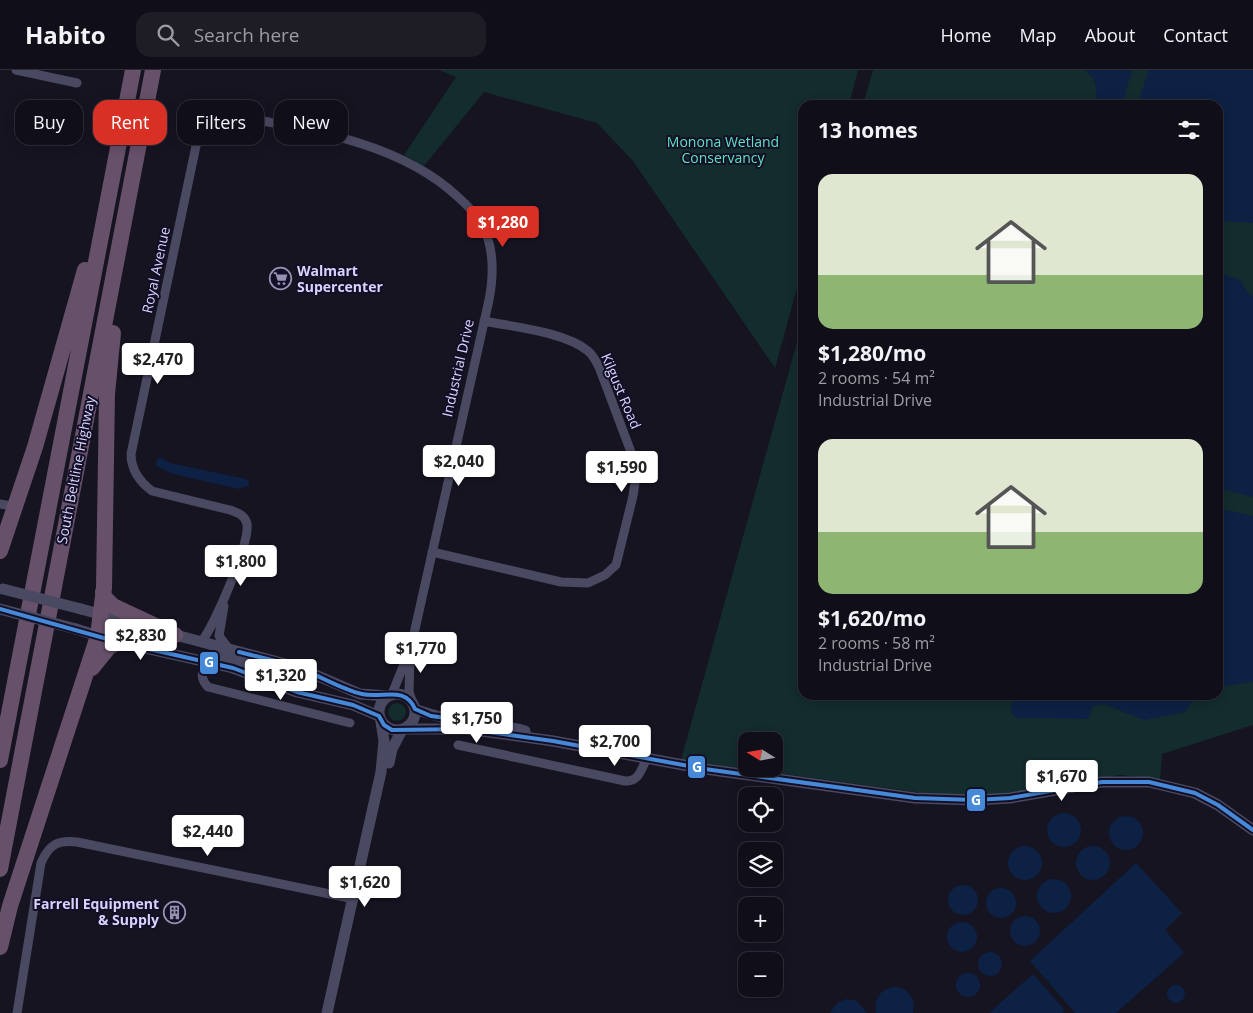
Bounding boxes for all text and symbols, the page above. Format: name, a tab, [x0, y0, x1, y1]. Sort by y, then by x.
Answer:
search box	[136, 12, 486, 57]
text: Habito	[25, 18, 106, 51]
icon: search	[154, 21, 182, 49]
text: Search here	[194, 22, 300, 48]
text: Home	[941, 23, 991, 47]
text: Map	[1019, 23, 1057, 47]
text: About	[1085, 23, 1135, 47]
text: Contact	[1163, 23, 1228, 47]
chip: Buy	[15, 100, 83, 145]
chip: Rent	[93, 100, 167, 145]
chip: Filters	[177, 100, 264, 145]
chip: New	[274, 100, 348, 145]
text: 13 homes	[818, 116, 918, 144]
icon: filters	[1175, 116, 1203, 144]
park label: Monona Wetland Conservancy	[667, 132, 779, 167]
pin: $1,280	[462, 206, 544, 248]
icon: home	[966, 207, 1056, 297]
text: $1,280	[478, 211, 528, 233]
street label: Royal Avenue	[137, 225, 174, 315]
place label: Walmart Supercenter	[297, 261, 383, 296]
supermarket icon: Walmart Supercenter	[269, 267, 293, 291]
street label: Industrial Drive	[437, 317, 478, 419]
text: $1,280/mo	[818, 339, 926, 367]
pin: $2,470	[117, 342, 199, 385]
text: $2,470	[133, 348, 183, 370]
street label: Kilgust Road	[597, 350, 646, 432]
text: 2 rooms · 54 m²	[818, 367, 935, 389]
text: Industrial Drive	[818, 389, 932, 411]
street label: South Beltline Highway	[52, 393, 99, 545]
pin: $2,040	[418, 444, 500, 487]
text: $2,040	[434, 450, 484, 472]
pin: $1,590	[581, 450, 663, 493]
text: $1,590	[597, 456, 647, 478]
icon: home	[966, 472, 1056, 562]
pin: $1,800	[200, 544, 282, 587]
text: $1,800	[216, 550, 266, 572]
text: $1,620/mo	[818, 604, 926, 632]
pin: $2,830	[100, 618, 182, 661]
text: $2,830	[116, 624, 166, 646]
pin: $1,770	[380, 632, 462, 674]
text: 2 rooms · 58 m²	[818, 632, 935, 654]
text: $1,770	[396, 637, 446, 659]
line badge: G	[199, 651, 219, 675]
text: G	[204, 652, 214, 671]
text: Industrial Drive	[818, 654, 932, 676]
pin: $1,320	[240, 658, 322, 701]
text: $1,320	[256, 664, 306, 686]
pin: $1,750	[436, 702, 518, 744]
text: $1,750	[452, 707, 502, 729]
pin: $2,700	[574, 724, 656, 767]
text: $2,700	[590, 730, 640, 752]
north arrow	[738, 732, 782, 778]
map controls	[738, 732, 783, 997]
line badge: G	[687, 755, 706, 779]
text: G	[692, 757, 702, 776]
pin: $1,670	[1021, 760, 1103, 802]
text: $1,670	[1037, 765, 1087, 787]
button: locate	[738, 787, 783, 832]
line badge: G	[966, 788, 986, 812]
text: G	[971, 790, 981, 809]
pin: $2,440	[167, 814, 249, 857]
text: $2,440	[183, 820, 233, 842]
button: layers	[738, 842, 783, 887]
pin: $1,620	[324, 866, 406, 908]
text: $1,620	[340, 871, 390, 893]
place label: Farrell Equipment & Supply	[33, 894, 159, 929]
button: +	[738, 897, 783, 942]
building icon: Farrell Equipment & Supply	[163, 900, 187, 924]
button: −	[738, 952, 783, 997]

